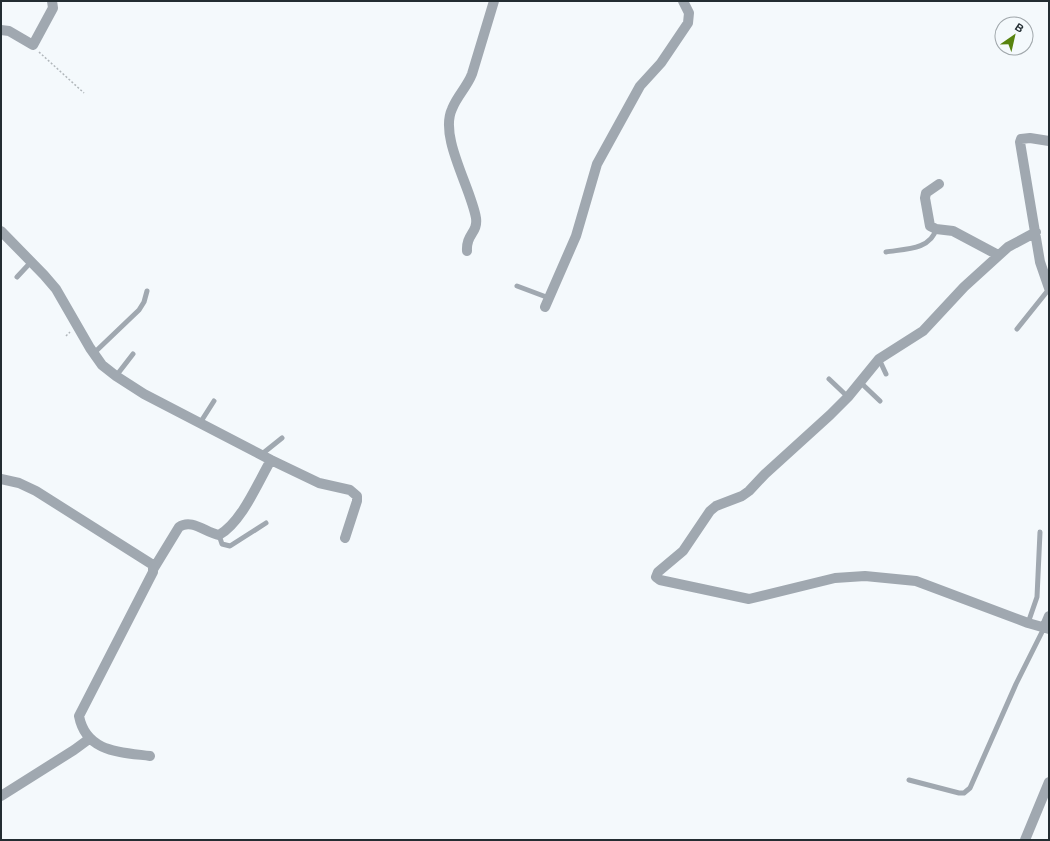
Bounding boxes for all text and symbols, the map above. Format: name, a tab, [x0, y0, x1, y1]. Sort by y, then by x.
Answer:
north arrow	[994, 16, 1034, 56]
text: B	[1013, 21, 1026, 35]

